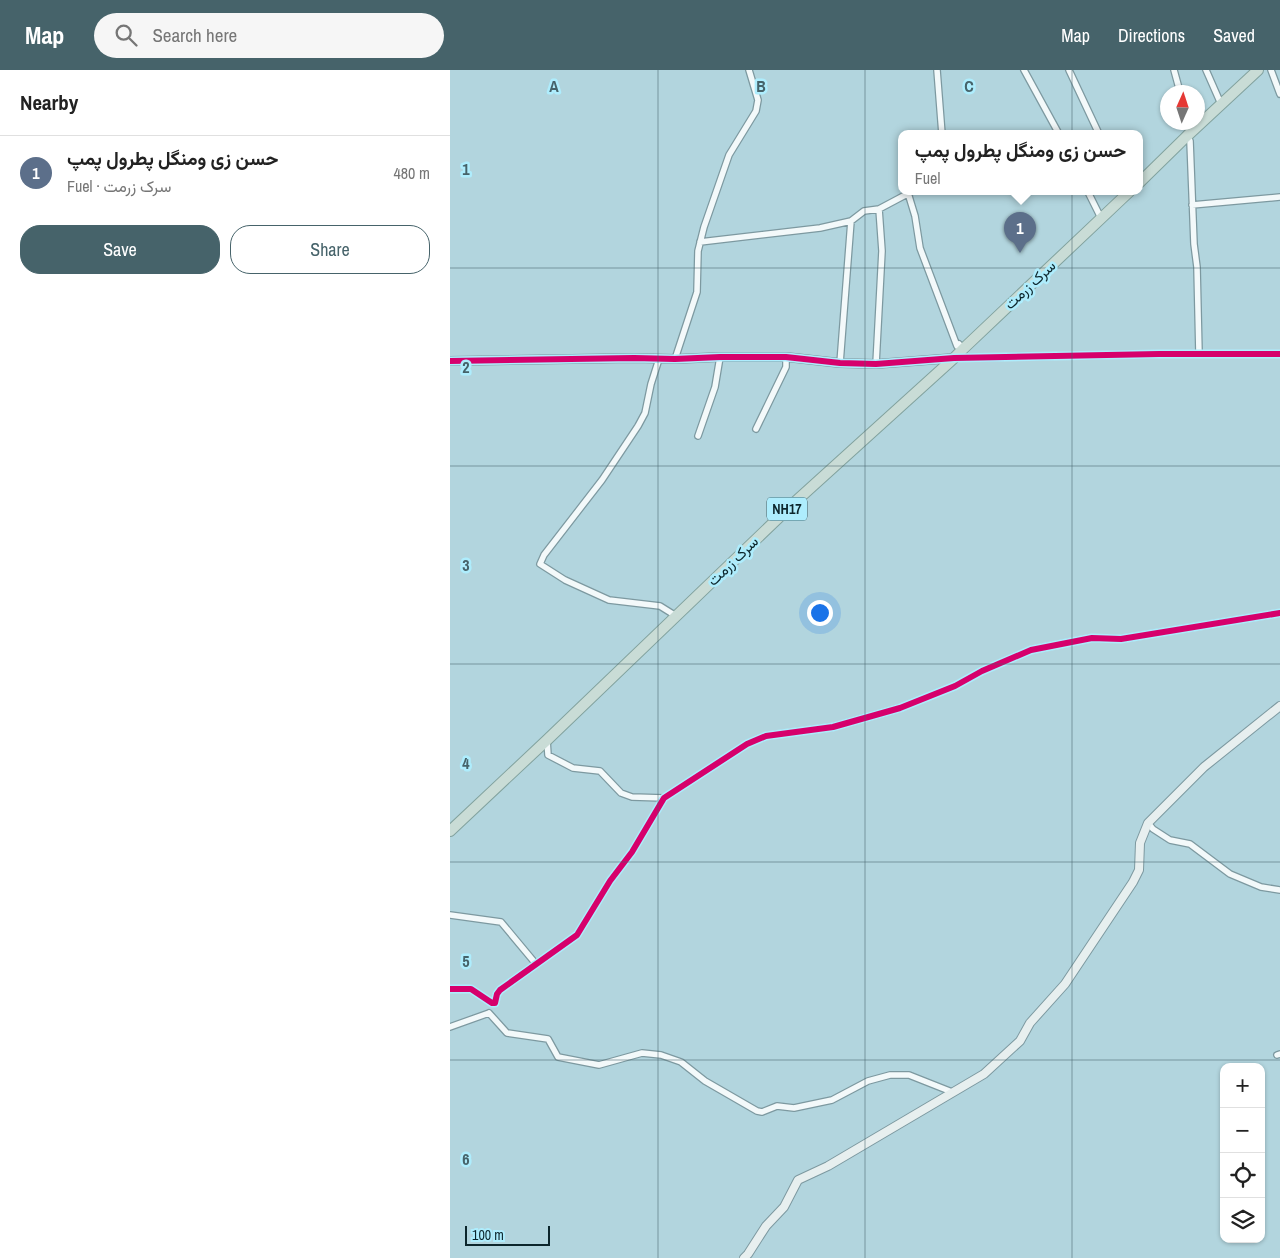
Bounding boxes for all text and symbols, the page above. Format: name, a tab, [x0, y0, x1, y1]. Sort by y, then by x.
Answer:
search box	[94, 13, 444, 58]
text: Map	[25, 19, 64, 51]
icon: search	[112, 21, 140, 49]
text: Search here	[152, 22, 237, 48]
text: Map	[1061, 23, 1090, 48]
text: Directions	[1118, 23, 1185, 48]
text: Saved	[1213, 23, 1255, 48]
text: A	[549, 75, 559, 97]
text: B	[756, 75, 766, 97]
text: C	[964, 75, 974, 97]
north arrow	[1160, 85, 1205, 130]
text: Nearby	[20, 88, 78, 117]
popup	[898, 130, 1143, 195]
text: حسن زی ومنگل پطرول پمپ	[915, 137, 1126, 163]
text: حسن زی ومنگل پطرول پمپ	[67, 145, 278, 171]
text: 1	[462, 158, 470, 180]
text: 1	[32, 162, 40, 184]
text: 480 m	[394, 162, 430, 184]
text: Fuel	[915, 167, 940, 189]
text: Fuel · سرک زرمت	[67, 175, 171, 197]
pin: 1	[1004, 212, 1036, 253]
button: Save	[20, 225, 220, 274]
button: Share	[230, 225, 430, 274]
street label: سرک زرمت	[999, 255, 1060, 314]
text: 2	[462, 356, 470, 378]
road number: NH17	[767, 498, 807, 520]
street label: سرک زرمت	[702, 531, 763, 590]
text: 3	[462, 554, 470, 576]
your location	[807, 600, 833, 626]
text: 4	[462, 752, 470, 774]
text: 5	[462, 950, 470, 972]
map controls	[1220, 1063, 1265, 1243]
button: +	[1220, 1063, 1265, 1108]
button: −	[1220, 1108, 1265, 1153]
text: 6	[462, 1148, 470, 1170]
button: locate	[1220, 1153, 1265, 1198]
button: layers	[1220, 1198, 1265, 1243]
scale bar	[465, 1223, 550, 1246]
text: 100 m	[472, 1226, 504, 1244]

